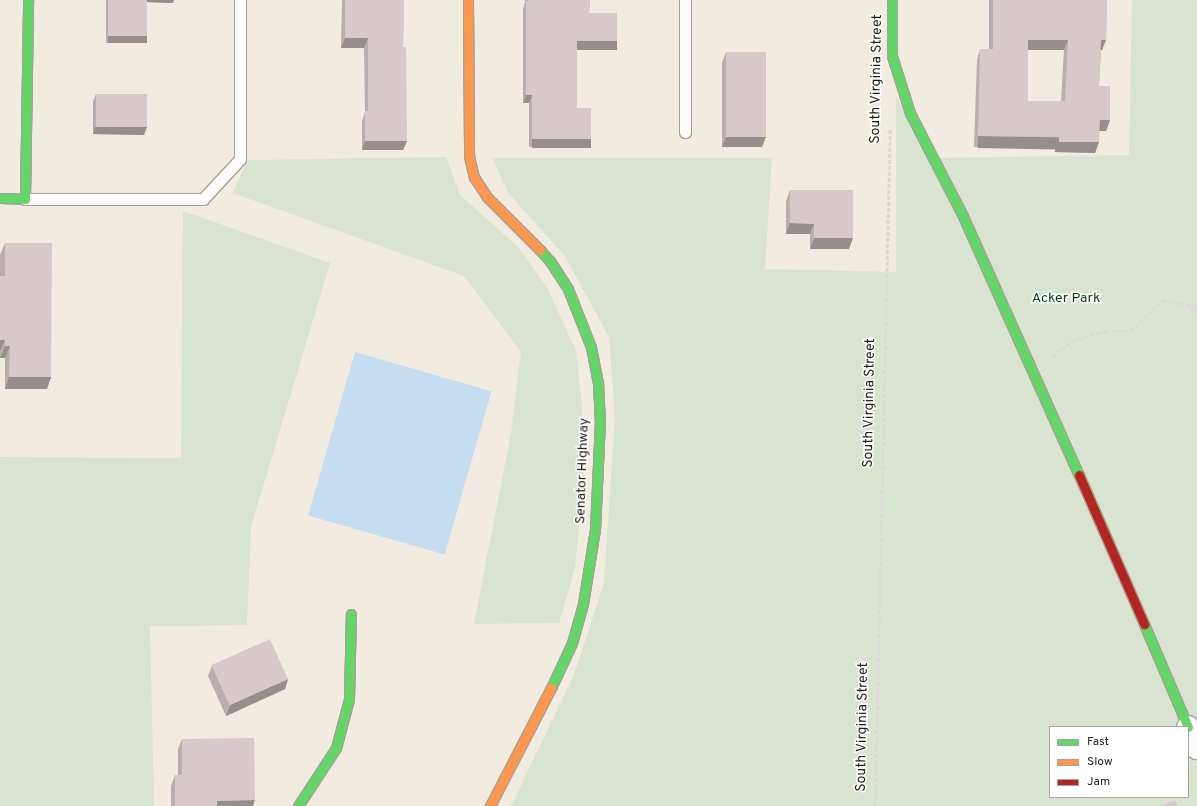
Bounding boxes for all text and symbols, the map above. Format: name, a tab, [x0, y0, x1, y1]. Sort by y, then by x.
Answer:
street label: South Virginia Street	[867, 14, 887, 144]
park label: Acker Park	[1032, 291, 1100, 307]
street label: South Virginia Street	[860, 338, 880, 468]
street label: Senator Highway	[573, 418, 593, 524]
street label: South Virginia Street	[853, 662, 873, 792]
legend	[1049, 726, 1189, 798]
text: Fast	[1087, 734, 1109, 750]
text: Slow	[1087, 754, 1113, 770]
text: Jam	[1087, 774, 1110, 790]

